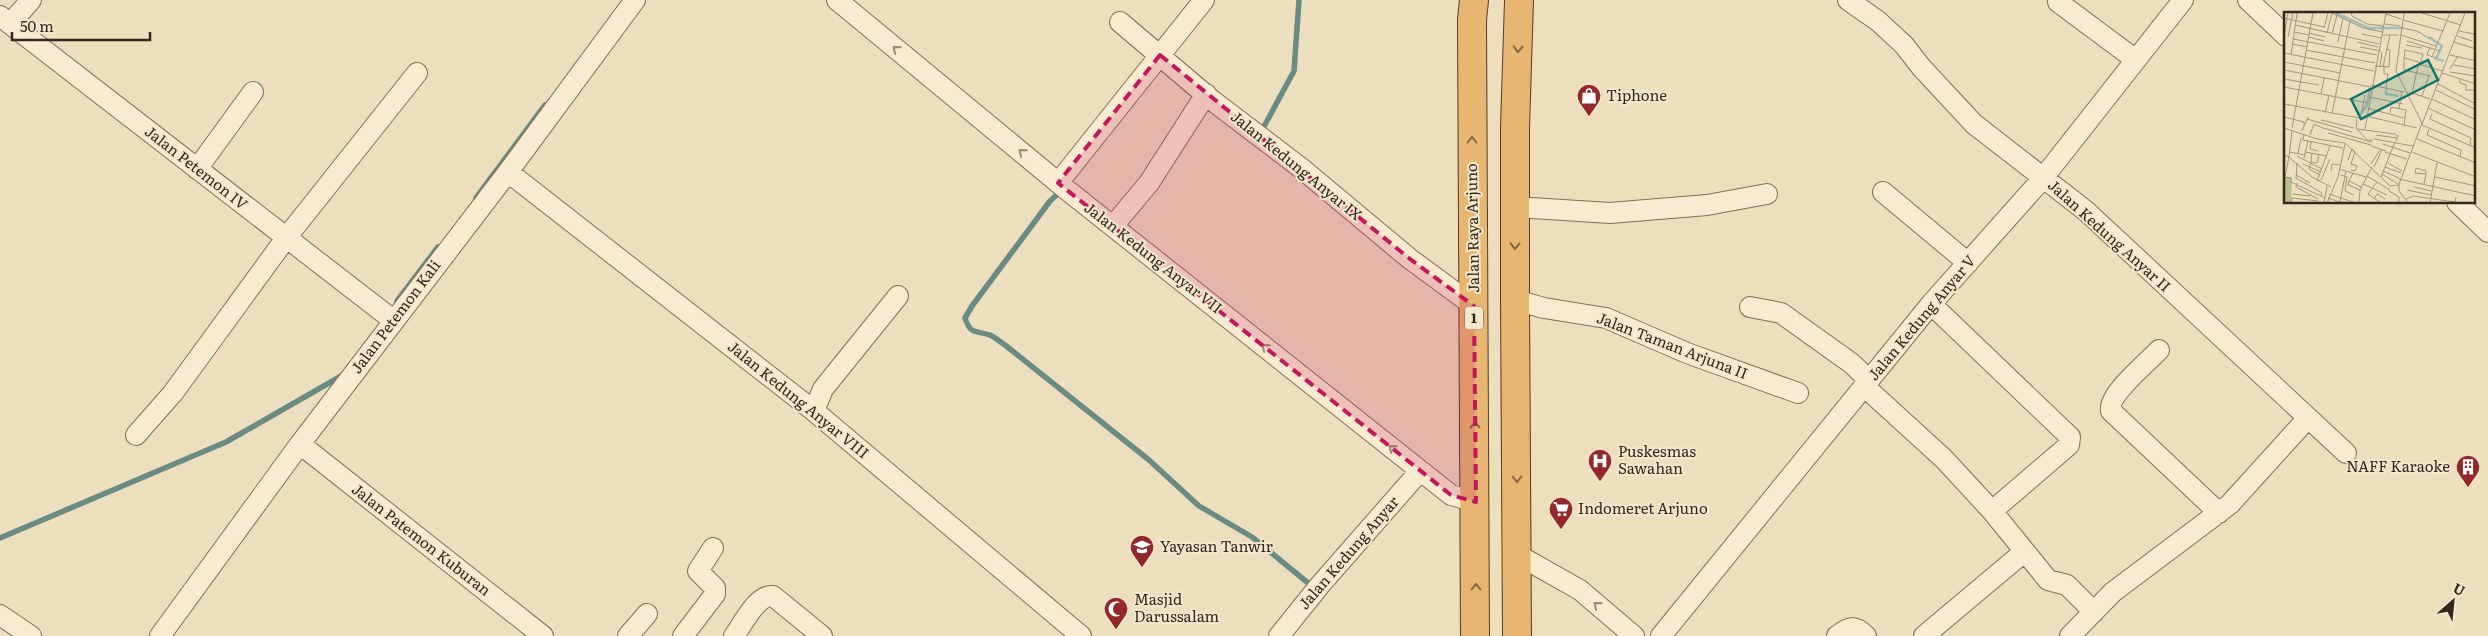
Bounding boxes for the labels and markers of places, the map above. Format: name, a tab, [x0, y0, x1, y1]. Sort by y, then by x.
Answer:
shop icon: Tiphone	[1576, 83, 1602, 117]
place label: Tiphone	[1606, 83, 1667, 106]
place label: Puskesmas Sawahan	[1618, 439, 1696, 479]
hospital icon: Puskesmas Sawahan	[1587, 448, 1613, 482]
place label: NAFF Karaoke	[2346, 454, 2450, 477]
building icon: NAFF Karaoke	[2455, 454, 2481, 488]
supermarket icon: Indomeret Arjuno	[1548, 496, 1574, 530]
place label: Indomeret Arjuno	[1578, 496, 1708, 519]
school or university icon: Yayasan Tanwir	[1129, 534, 1155, 568]
place label: Yayasan Tanwir	[1160, 534, 1273, 557]
place label: Masjid Darussalam	[1134, 587, 1220, 627]
mosque icon: Masjid Darussalam	[1103, 596, 1129, 630]

